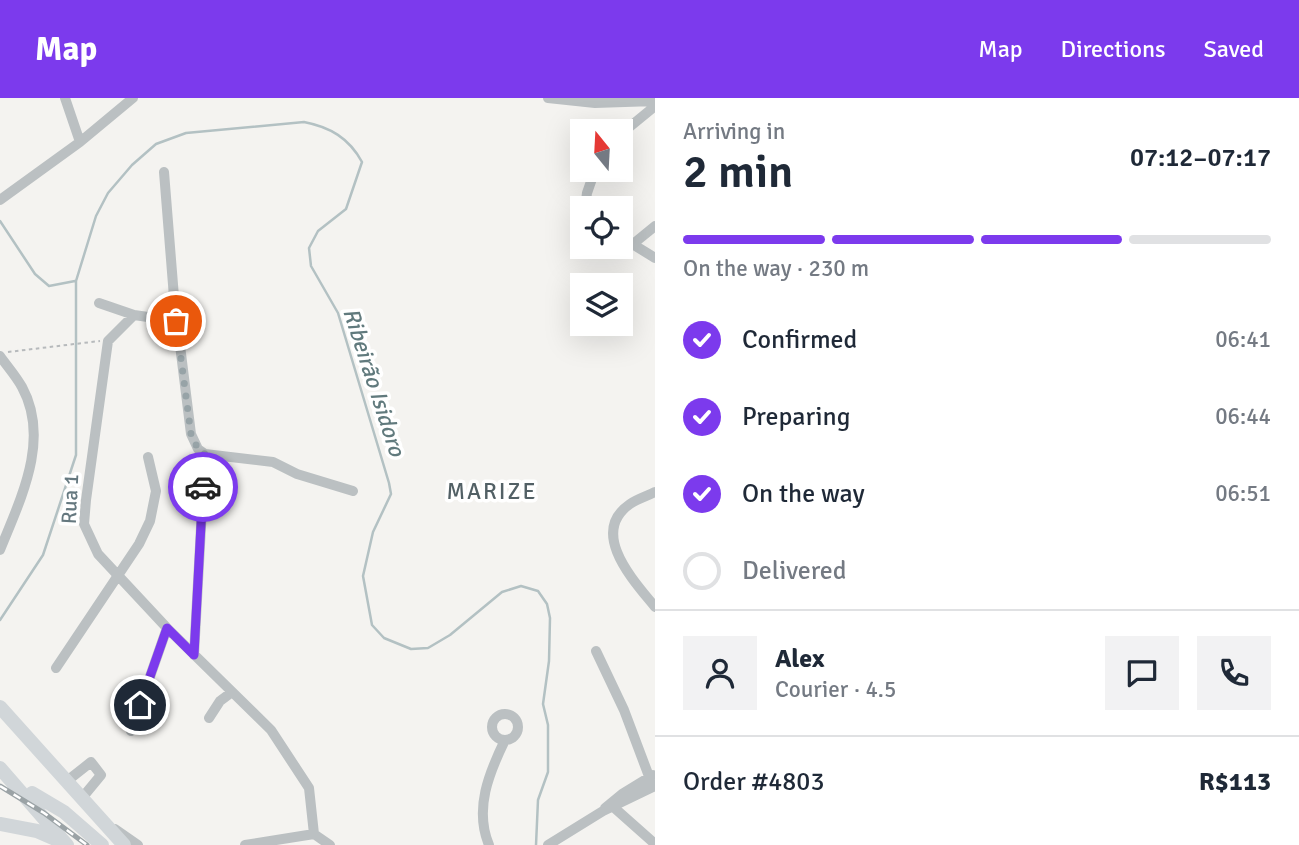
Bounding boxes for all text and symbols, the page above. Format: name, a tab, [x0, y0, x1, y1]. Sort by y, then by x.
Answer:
text: Map	[35, 29, 97, 70]
text: Map	[978, 34, 1023, 64]
text: Directions	[1061, 34, 1166, 64]
text: Saved	[1204, 34, 1264, 64]
text: Arriving in	[683, 117, 785, 146]
north arrow	[570, 119, 634, 182]
map controls	[570, 119, 633, 336]
text: 07:12–07:17	[1130, 142, 1271, 174]
text: 2 min	[683, 144, 793, 200]
button: locate	[570, 196, 633, 259]
text: On the way · 230 m	[683, 254, 869, 283]
button: layers	[570, 273, 633, 336]
pin	[146, 291, 206, 351]
icon: bag	[157, 302, 195, 340]
water label: Ribeirão Isidoro	[336, 304, 412, 461]
icon: check	[683, 321, 721, 359]
text: Confirmed	[742, 324, 857, 356]
text: 06:41	[1215, 325, 1271, 354]
icon: check	[683, 398, 721, 436]
text: Preparing	[742, 401, 850, 433]
text: 06:44	[1215, 402, 1271, 431]
courier	[168, 452, 238, 522]
icon: car	[184, 468, 222, 506]
street label: Rua 1	[56, 473, 84, 525]
icon: check	[683, 475, 721, 513]
district label: MARIZE	[446, 477, 538, 506]
text: On the way	[742, 478, 865, 510]
text: 06:51	[1215, 479, 1271, 508]
text: Delivered	[742, 555, 847, 587]
button: person	[683, 636, 757, 710]
button: chat	[1105, 636, 1179, 710]
button: phone	[1197, 636, 1271, 710]
text: Alex	[775, 643, 825, 675]
pin	[110, 675, 170, 735]
text: Courier · 4.5	[775, 675, 896, 704]
icon: home	[121, 686, 159, 724]
text: Order #4803	[683, 766, 824, 798]
text: R$113	[1199, 766, 1271, 798]

